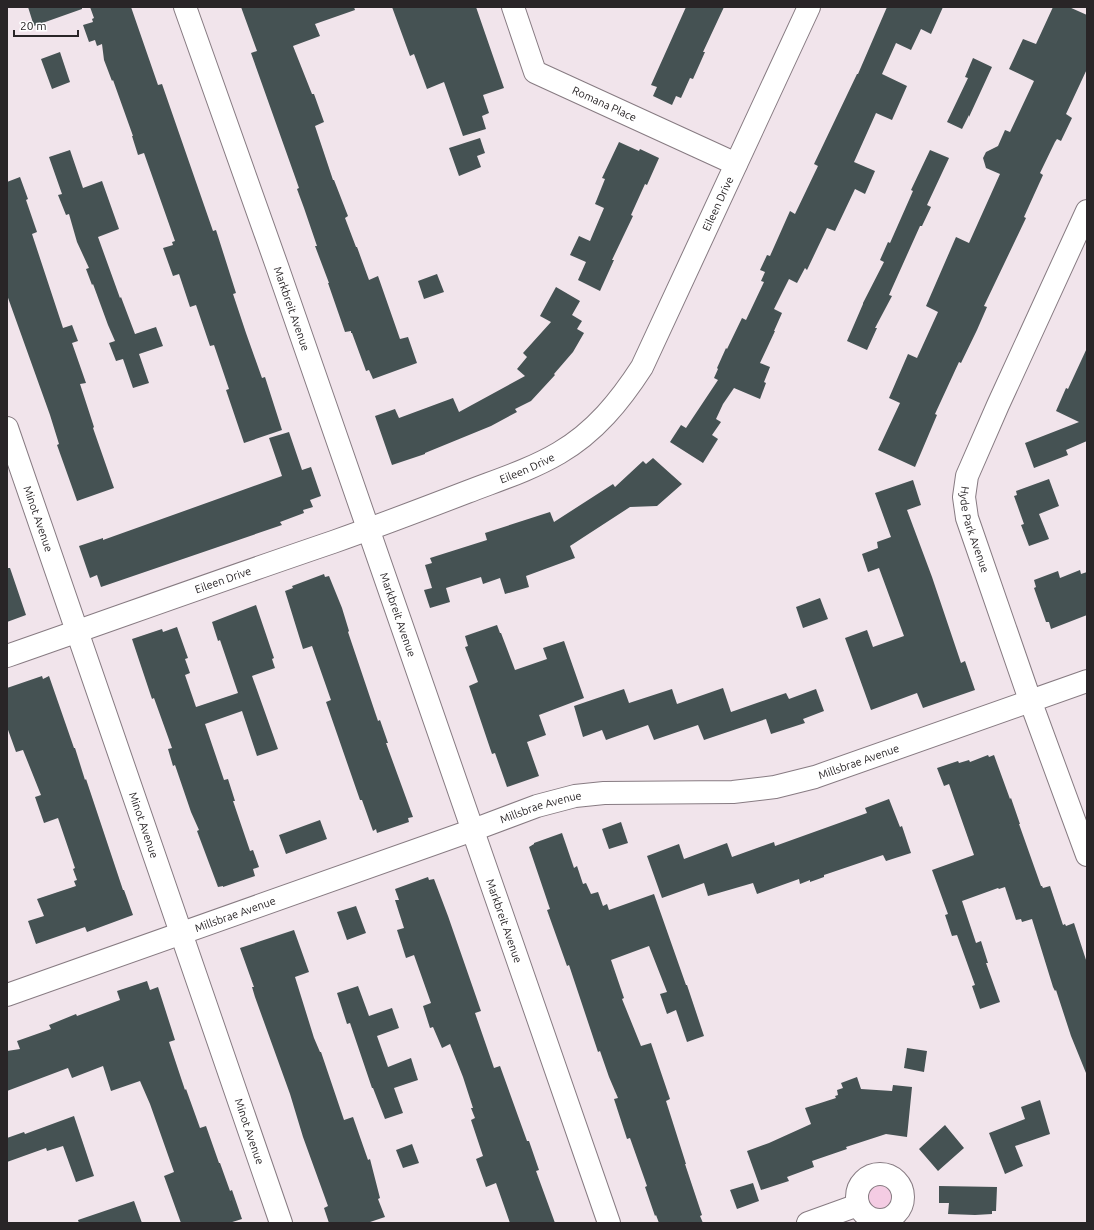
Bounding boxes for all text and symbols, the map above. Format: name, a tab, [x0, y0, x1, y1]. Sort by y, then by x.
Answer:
scale bar	[14, 12, 78, 38]
text: 20 m	[20, 19, 47, 32]
street label: Romana Place	[570, 84, 638, 124]
street label: Eileen Drive	[700, 175, 736, 233]
street label: Markbreit Avenue	[272, 265, 312, 352]
street label: Eileen Drive	[498, 451, 557, 485]
street label: Minot Avenue	[21, 484, 55, 553]
street label: Hyde Park Avenue	[958, 485, 991, 574]
street label: Eileen Drive	[193, 565, 253, 595]
street label: Markbreit Avenue	[378, 571, 418, 658]
street label: Millsbrae Avenue	[817, 742, 901, 781]
street label: Millsbrae Avenue	[498, 789, 582, 825]
street label: Minot Avenue	[127, 791, 161, 860]
street label: Markbreit Avenue	[484, 877, 524, 965]
street label: Millsbrae Avenue	[193, 894, 277, 934]
street label: Minot Avenue	[233, 1097, 266, 1166]

